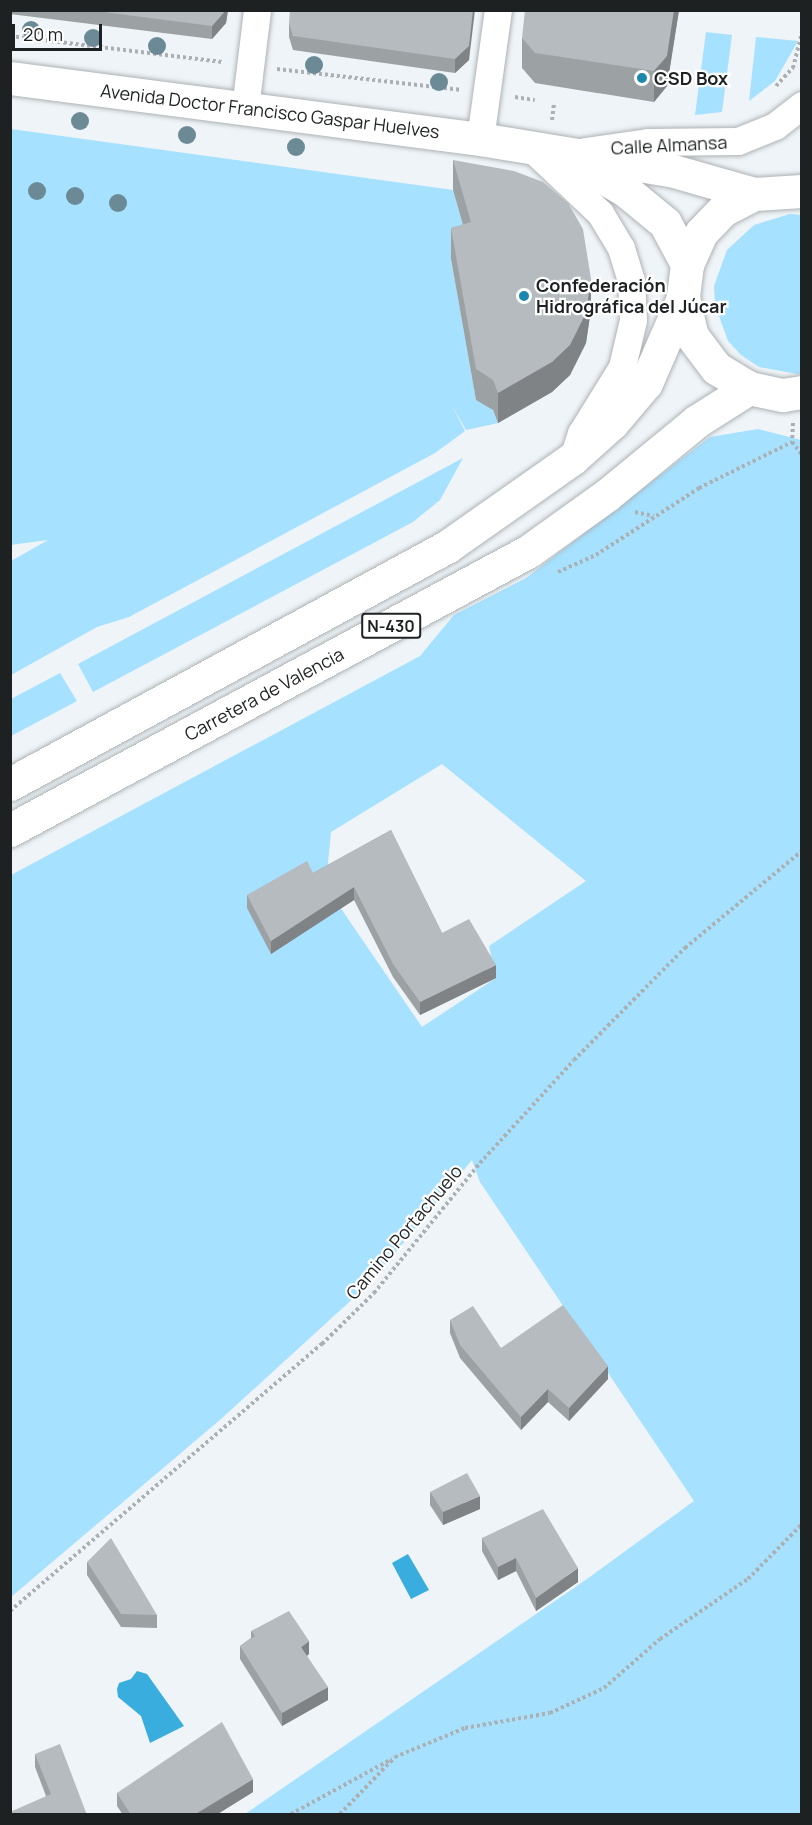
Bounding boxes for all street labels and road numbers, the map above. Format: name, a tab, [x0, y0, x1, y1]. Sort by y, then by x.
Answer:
street label: Avenida Doctor Francisco Gaspar Huelves	[99, 79, 441, 143]
street label: Calle Almansa	[610, 131, 728, 159]
road number: N-430	[361, 613, 421, 639]
street label: Carretera de Valencia	[181, 643, 347, 745]
street label: Camino Portachuelo	[341, 1160, 467, 1304]

